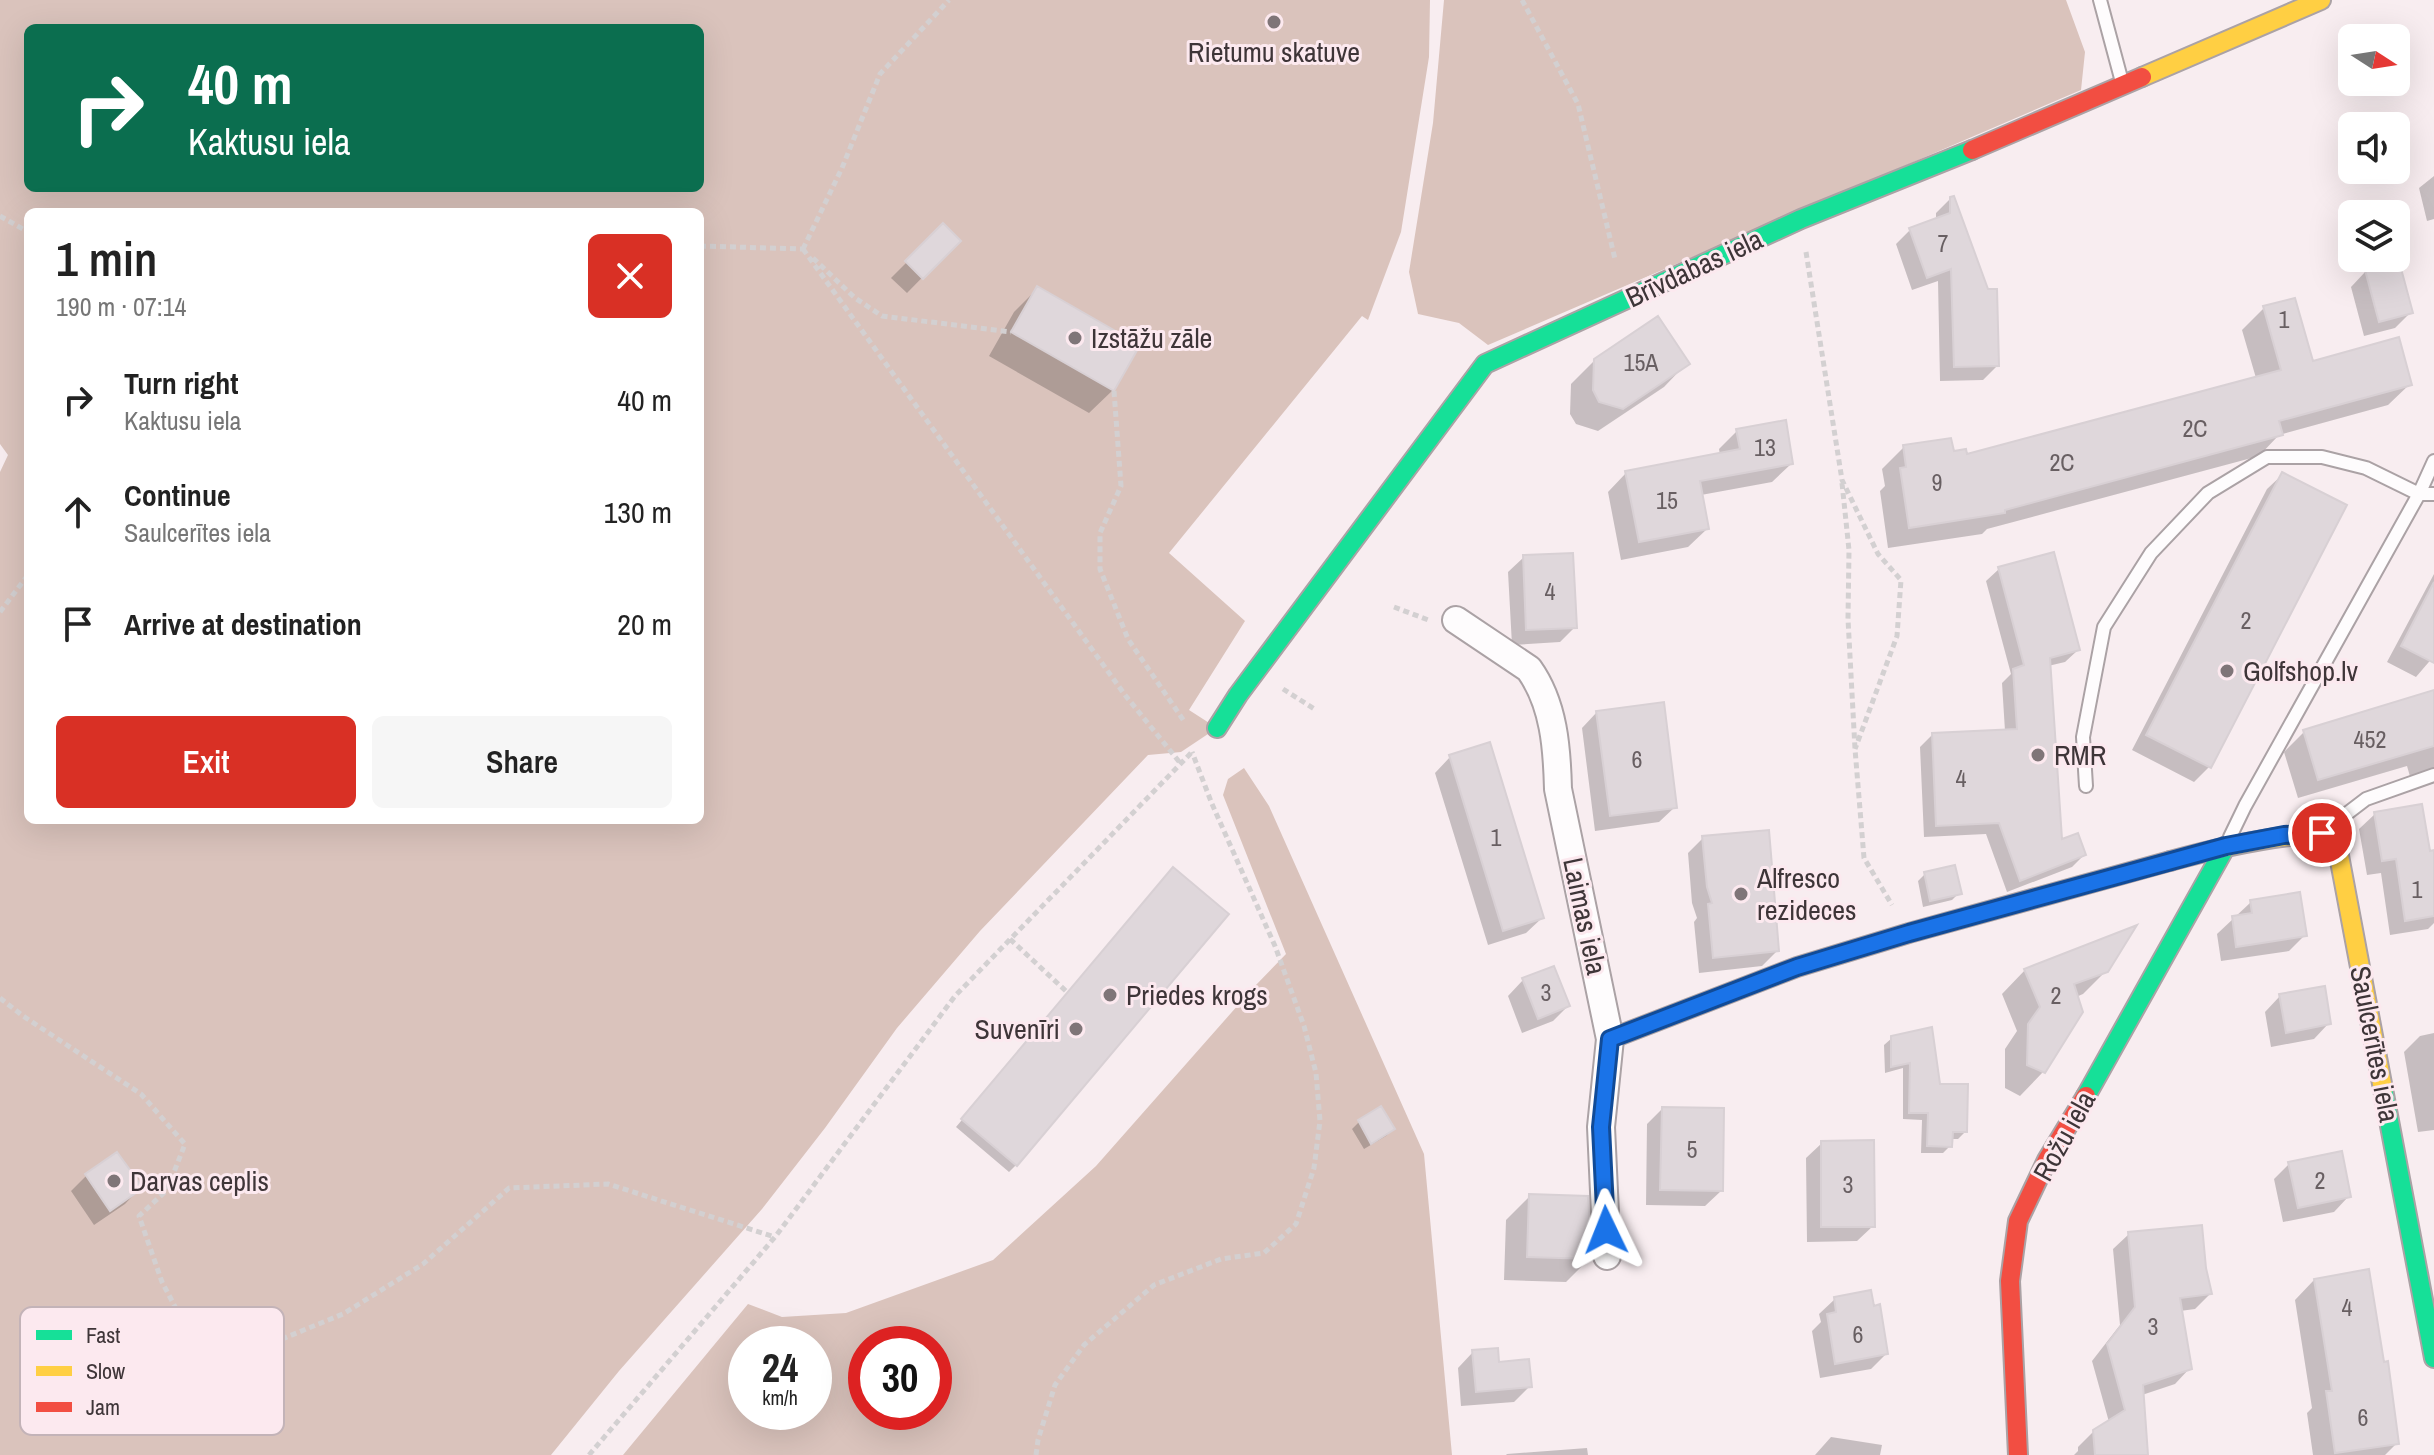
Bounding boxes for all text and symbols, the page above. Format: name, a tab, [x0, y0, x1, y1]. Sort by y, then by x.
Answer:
marker: Rietumu skatuve	[1265, 13, 1283, 31]
north arrow	[2338, 24, 2410, 96]
map controls	[2338, 24, 2410, 272]
place label: Rietumu skatuve	[1188, 33, 1360, 71]
text: 40 m	[188, 46, 293, 121]
icon: right	[56, 56, 160, 160]
button: sound	[2338, 112, 2410, 184]
text: Kaktusu iela	[188, 118, 350, 166]
button: layers	[2338, 200, 2410, 272]
street label: Brīvdabas iela	[1619, 220, 1769, 316]
text: 1 min	[56, 226, 157, 291]
house number: 7	[1938, 227, 1949, 259]
button: close	[588, 234, 672, 318]
text: 190 m · 07:14	[56, 289, 186, 324]
house number: 1	[2279, 303, 2290, 335]
place label: Izstāžu zāle	[1091, 319, 1212, 357]
marker: Izstāžu zāle	[1066, 329, 1084, 347]
house number: 15A	[1623, 346, 1659, 378]
text: Turn right	[124, 363, 238, 403]
icon: right	[56, 378, 100, 422]
text: 40 m	[617, 380, 672, 420]
text: Kaktusu iela	[124, 403, 241, 438]
house number: 2C	[2182, 412, 2208, 444]
house number: 13	[1754, 431, 1776, 463]
house number: 2C	[2049, 446, 2075, 478]
house number: 9	[1932, 466, 1942, 498]
text: Continue	[124, 475, 231, 515]
house number: 15	[1656, 484, 1678, 516]
icon: ahead	[56, 490, 100, 534]
text: 130 m	[604, 492, 672, 532]
text: Saulcerītes iela	[124, 515, 271, 550]
house number: 4	[1545, 575, 1556, 607]
icon: arrive	[56, 602, 100, 646]
text: Arrive at destination	[124, 604, 362, 644]
text: 20 m	[617, 604, 672, 644]
house number: 2	[2241, 604, 2251, 636]
place label: Golfshop.lv	[2243, 652, 2358, 690]
marker: Golfshop.lv	[2218, 662, 2236, 680]
button: Exit	[56, 716, 356, 808]
button: Share	[372, 716, 672, 808]
house number: 452	[2354, 723, 2386, 755]
place label: RMR	[2054, 736, 2106, 774]
house number: 6	[1632, 743, 1642, 775]
marker: RMR	[2029, 746, 2047, 764]
house number: 4	[1956, 762, 1967, 794]
pin	[2288, 799, 2356, 867]
icon: arrive	[2300, 811, 2344, 855]
house number: 1	[1491, 821, 1502, 853]
street label: Laimas iela	[1554, 854, 1616, 978]
place label: Alfresco rezideces	[1756, 859, 1857, 929]
house number: 1	[2412, 873, 2423, 905]
marker: Alfresco rezideces	[1732, 885, 1750, 903]
street label: Saulcerītes iela	[2341, 963, 2409, 1126]
place label: Priedes krogs	[1126, 976, 1268, 1014]
house number: 3	[1541, 976, 1551, 1008]
house number: 2	[2051, 979, 2061, 1011]
marker: Priedes krogs	[1101, 986, 1119, 1004]
place label: Suvenīri	[974, 1010, 1060, 1048]
marker: Suvenīri	[1067, 1020, 1085, 1038]
street label: Rožu iela	[2024, 1084, 2104, 1188]
house number: 5	[1687, 1133, 1698, 1165]
place label: Darvas ceplis	[130, 1162, 269, 1200]
house number: 2	[2315, 1164, 2325, 1196]
house number: 3	[1843, 1168, 1853, 1200]
marker: Darvas ceplis	[105, 1172, 123, 1190]
position arrow	[1564, 1188, 1648, 1272]
house number: 4	[2342, 1291, 2353, 1323]
legend	[20, 1307, 284, 1435]
house number: 3	[2148, 1310, 2158, 1342]
house number: 6	[1853, 1318, 1863, 1350]
text: Fast	[86, 1320, 120, 1350]
speed limit sign: 30	[848, 1326, 952, 1430]
text: 24	[762, 1341, 798, 1394]
text: Slow	[86, 1356, 125, 1386]
text: km/h	[762, 1384, 798, 1411]
text: Jam	[86, 1392, 120, 1422]
house number: 6	[2358, 1401, 2368, 1433]

